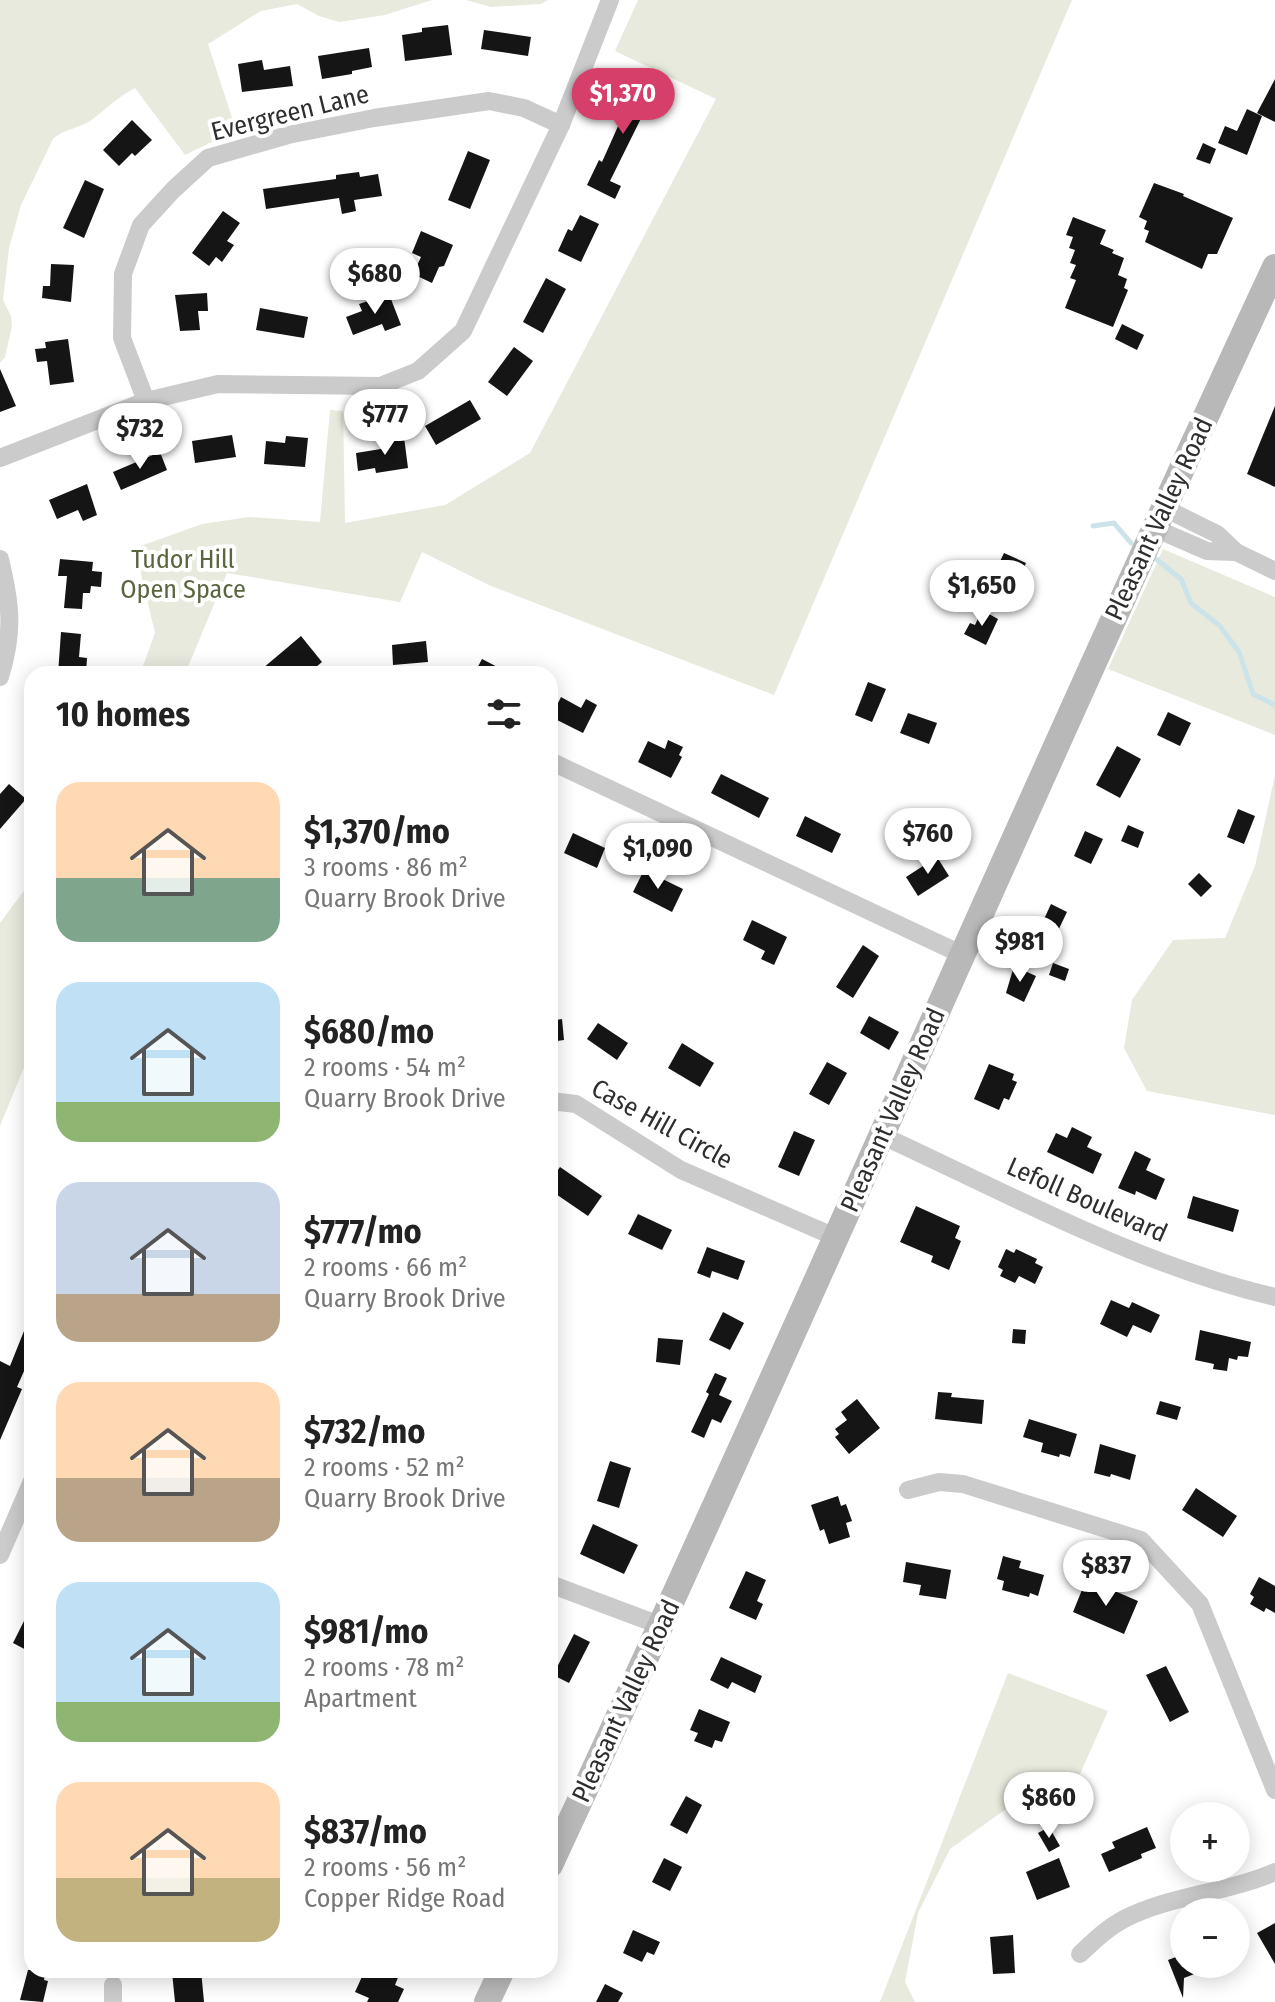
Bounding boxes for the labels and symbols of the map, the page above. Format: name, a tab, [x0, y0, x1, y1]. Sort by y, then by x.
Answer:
pin: $1,370	[558, 68, 688, 136]
street label: Evergreen Lane	[208, 78, 372, 148]
pin: $680	[328, 248, 422, 316]
pin: $777	[338, 389, 432, 457]
pin: $732	[93, 403, 187, 471]
street label: Pleasant Valley Road	[1098, 413, 1220, 625]
park label: Tudor Hill Open Space	[120, 544, 246, 605]
pin: $1,650	[917, 560, 1047, 628]
pin: $760	[881, 808, 975, 876]
pin: $1,090	[593, 823, 723, 891]
pin: $981	[973, 916, 1067, 984]
street label: Pleasant Valley Road	[834, 1003, 952, 1217]
street label: Case Hill Circle	[586, 1072, 738, 1176]
street label: Lefoll Boulevard	[1002, 1151, 1172, 1249]
pin: $837	[1059, 1540, 1153, 1608]
street label: Pleasant Valley Road	[565, 1595, 687, 1807]
pin: $860	[1002, 1772, 1096, 1840]

